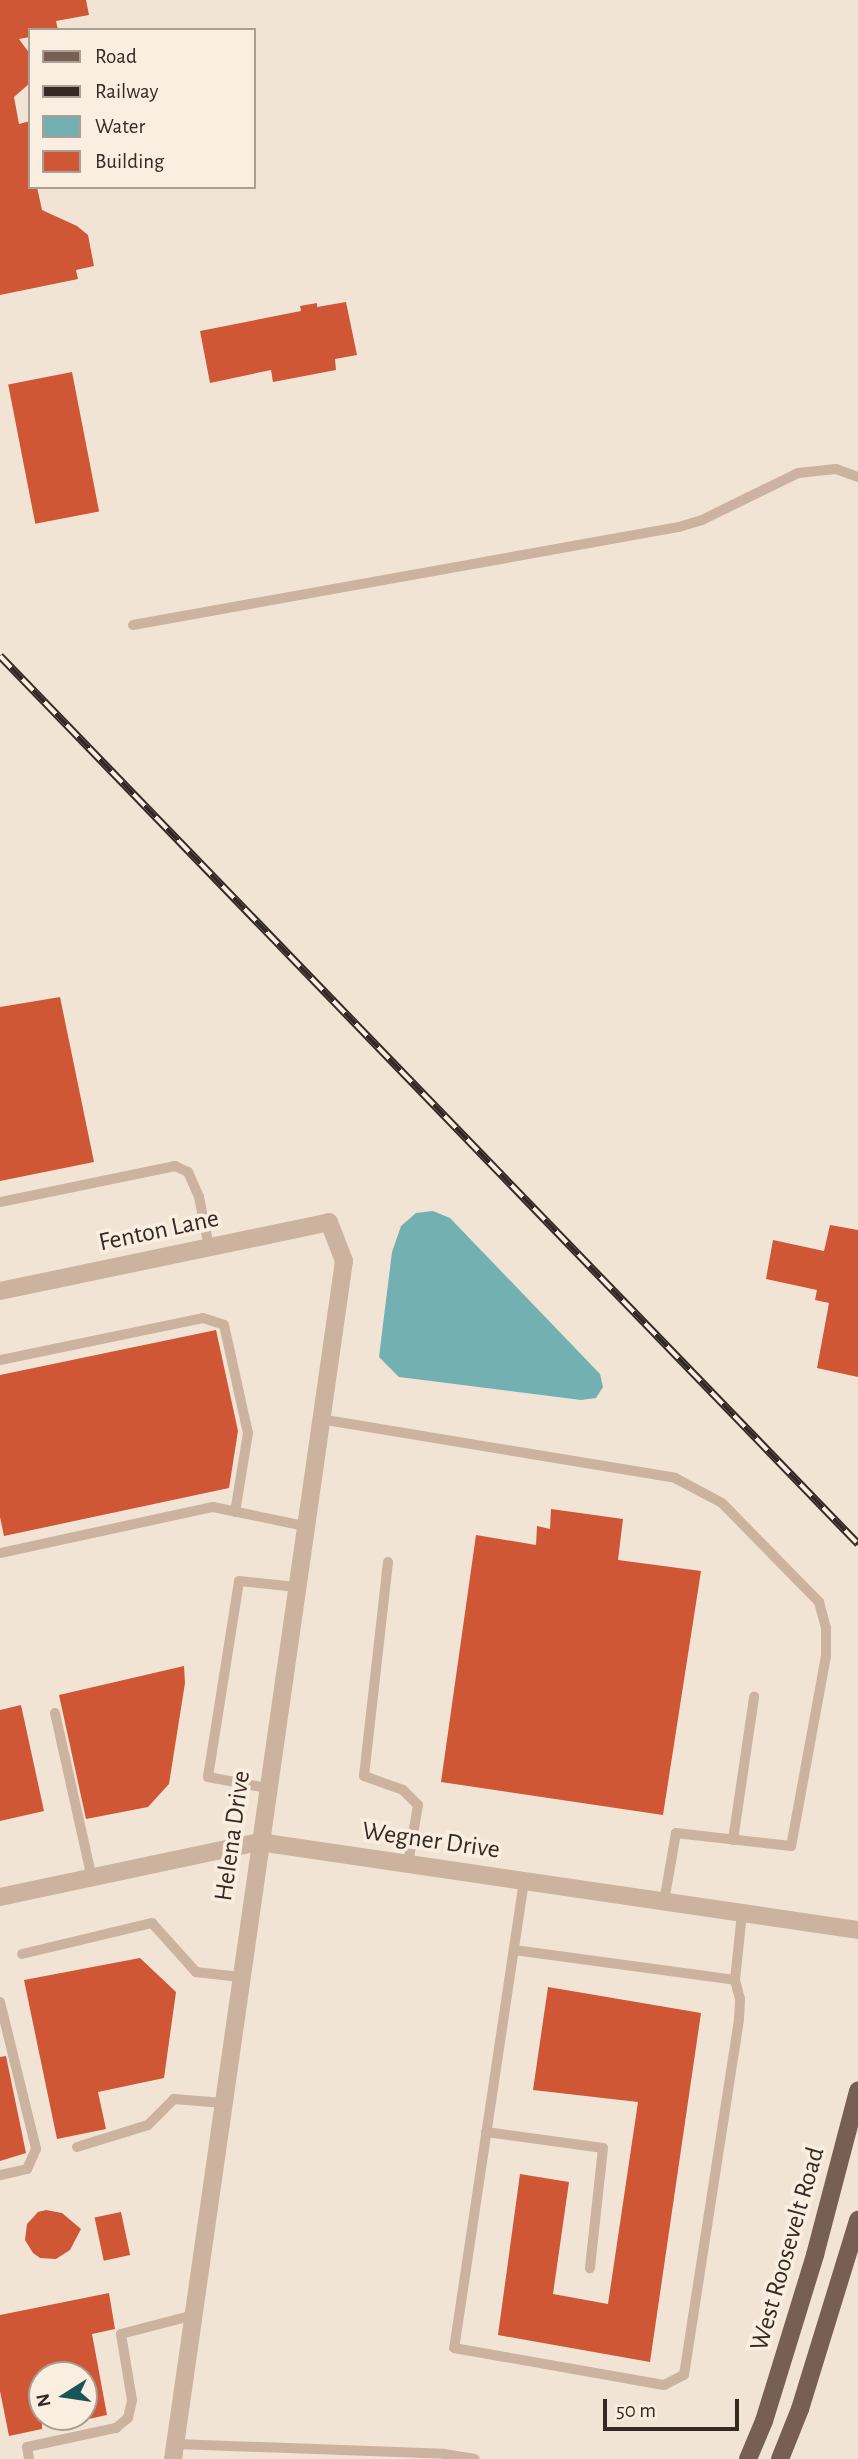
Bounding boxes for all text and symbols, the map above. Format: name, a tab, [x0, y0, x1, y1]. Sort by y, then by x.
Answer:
legend	[28, 28, 256, 189]
text: Road	[95, 46, 137, 67]
text: Railway	[95, 81, 158, 102]
text: Water	[95, 116, 145, 137]
text: Building	[95, 151, 164, 172]
street label: Fenton Lane	[96, 1203, 222, 1259]
street label: Helena Drive	[208, 1769, 258, 1903]
street label: Wegner Drive	[360, 1816, 502, 1866]
street label: West Roosevelt Road	[744, 2144, 832, 2354]
north arrow	[28, 2361, 98, 2431]
scale bar	[606, 2386, 742, 2430]
text: N	[33, 2392, 55, 2408]
text: 50 m	[616, 2400, 656, 2421]

